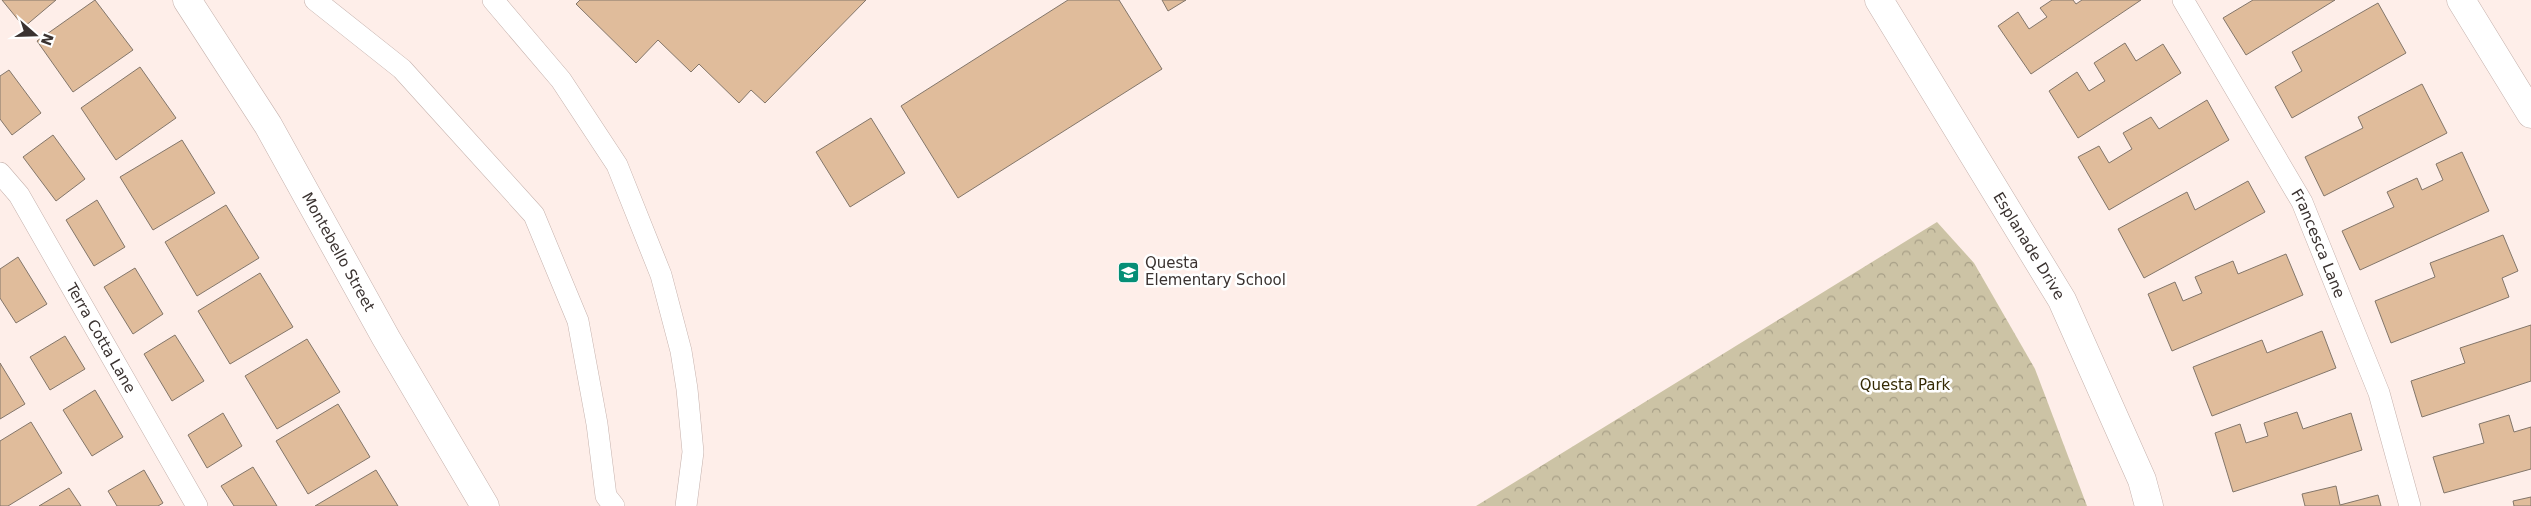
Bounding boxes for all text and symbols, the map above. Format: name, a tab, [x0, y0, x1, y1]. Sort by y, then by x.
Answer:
north arrow	[10, 10, 60, 60]
text: N	[38, 31, 57, 48]
street label: Francesca Lane	[2287, 186, 2349, 301]
street label: Montebello Street	[298, 189, 379, 315]
street label: Esplanade Drive	[1989, 189, 2069, 303]
place label: Questa Elementary School	[1145, 254, 1286, 289]
school or university icon: Questa Elementary School	[1117, 260, 1141, 284]
street label: Terra Cotta Lane	[62, 279, 139, 396]
park label: Questa Park	[1860, 376, 1951, 394]

